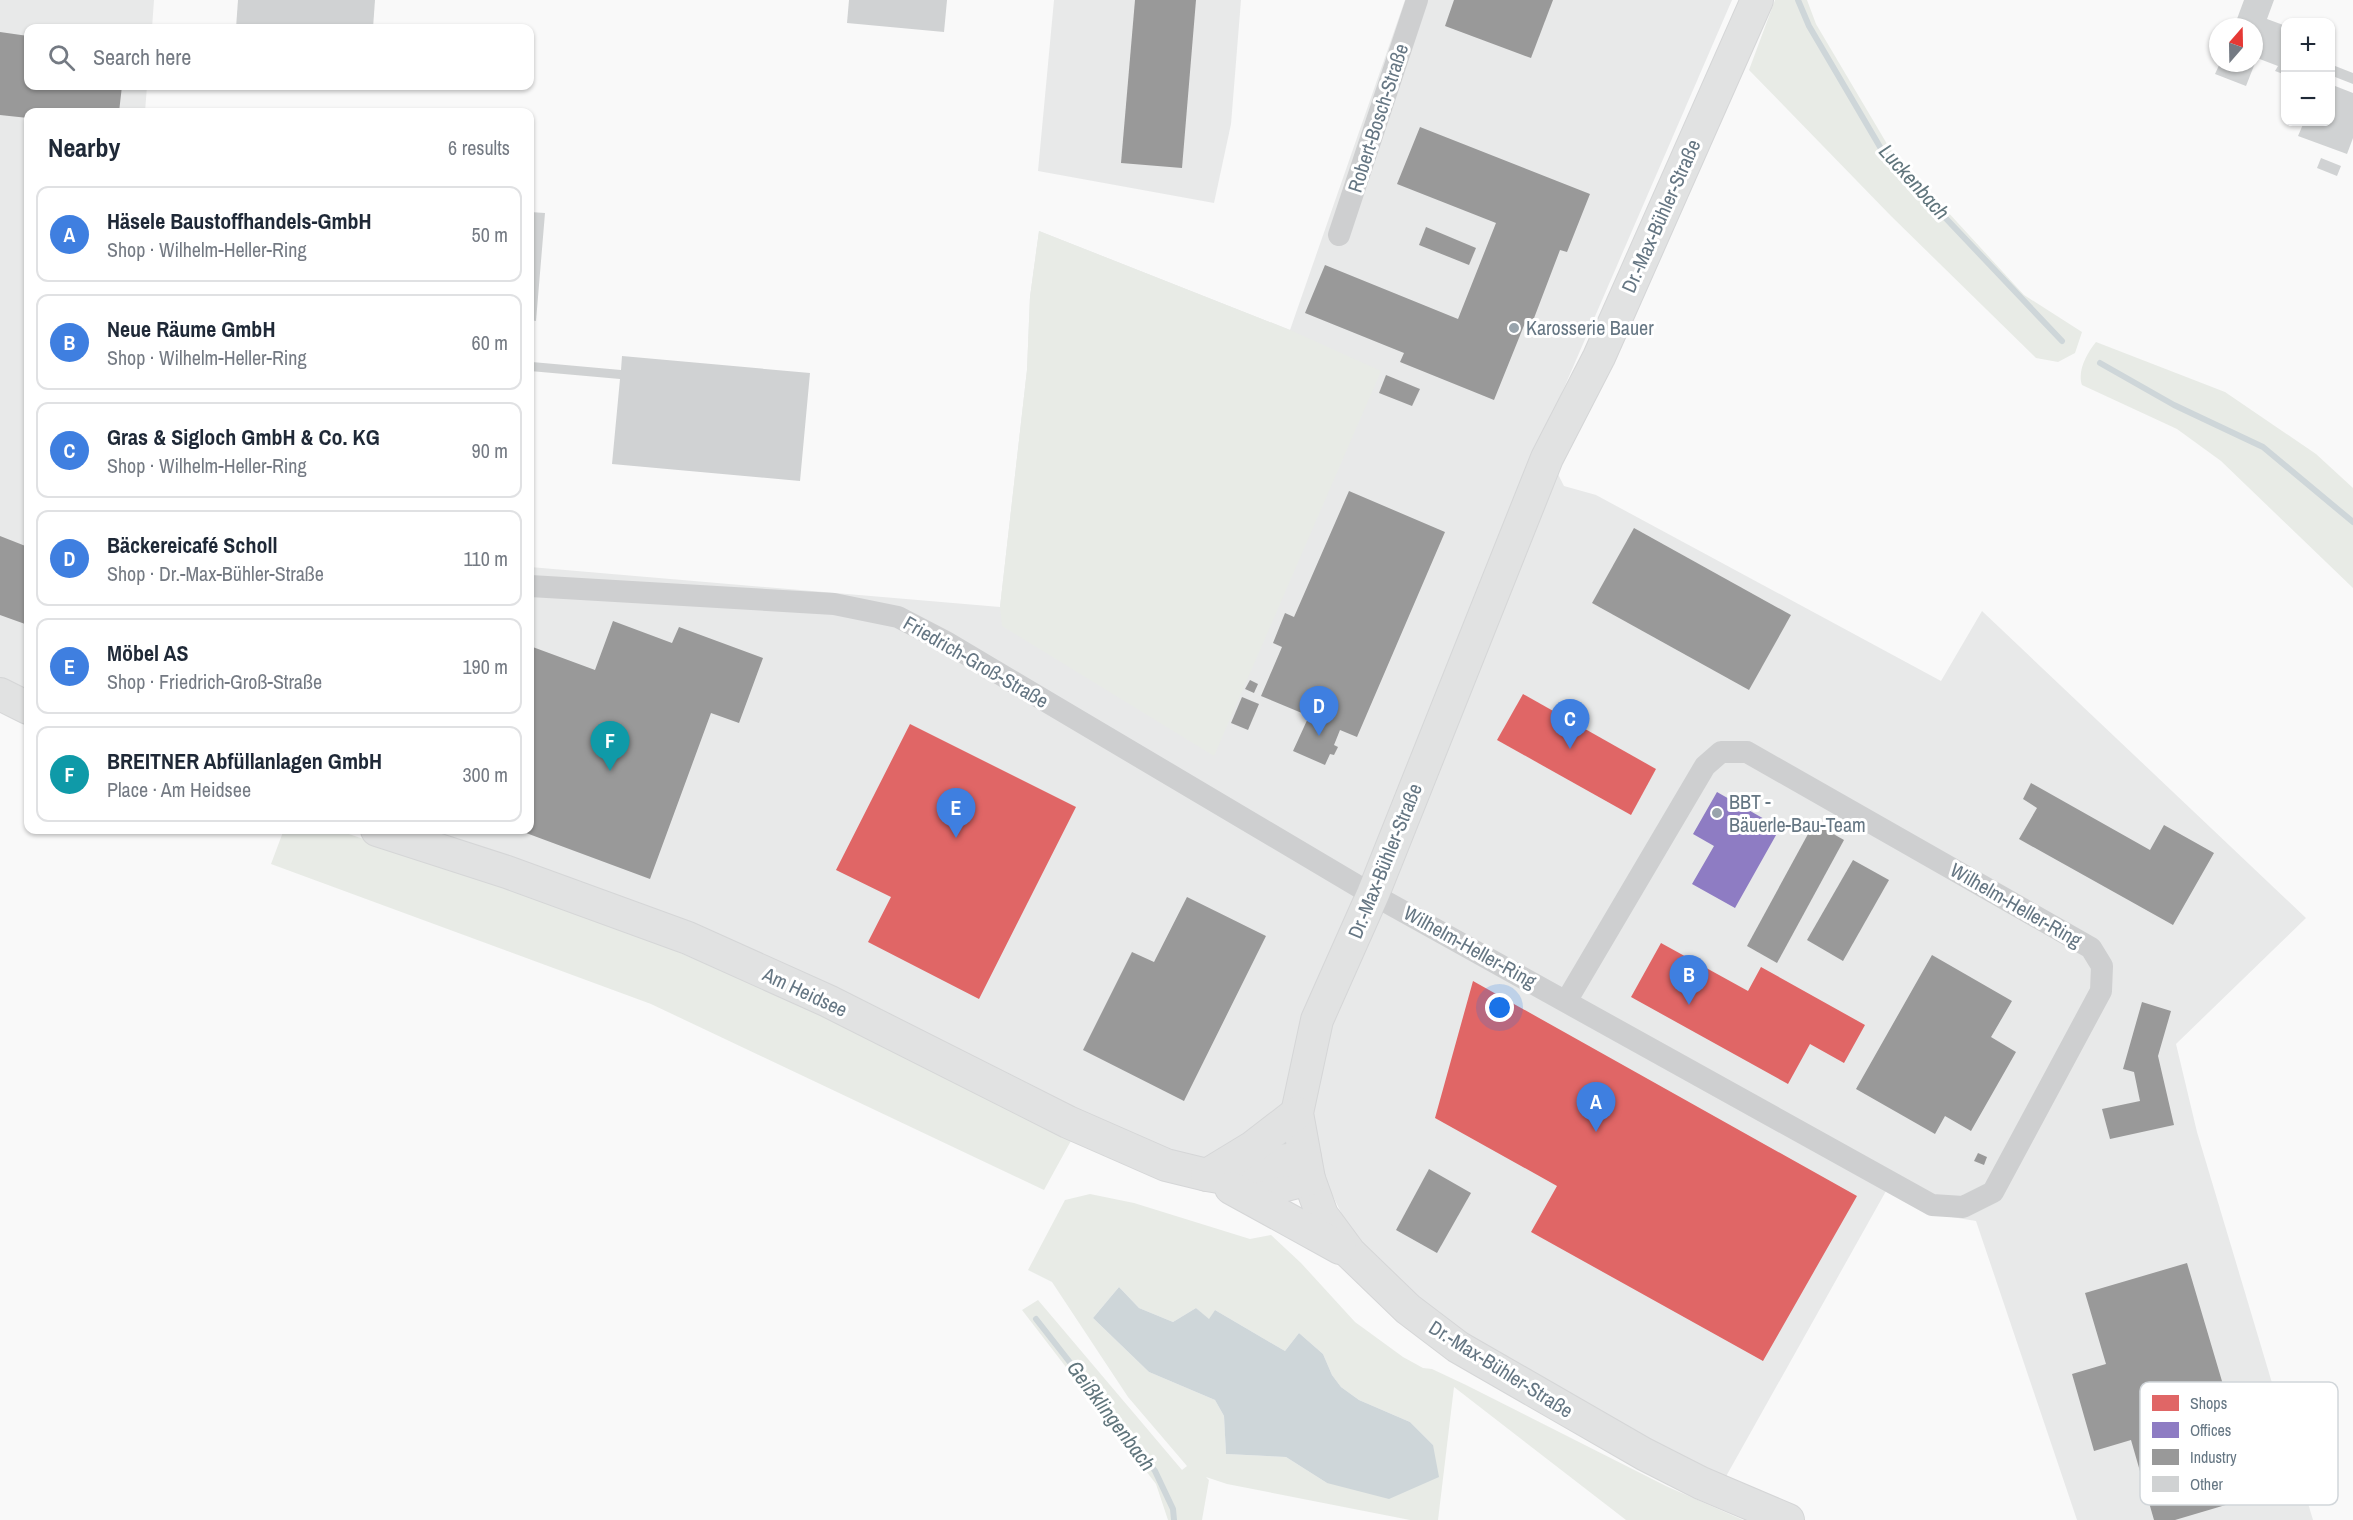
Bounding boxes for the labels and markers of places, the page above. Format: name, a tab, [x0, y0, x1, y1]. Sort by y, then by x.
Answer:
place label: Karosserie Bauer	[1526, 314, 1654, 341]
marker: Karosserie Bauer	[1507, 321, 1521, 335]
pin: D	[1300, 686, 1338, 736]
pin: C	[1550, 700, 1590, 749]
pin: F	[590, 722, 630, 771]
pin: E	[936, 788, 976, 838]
place label: BBT - Bäuerle-Bau-Team	[1729, 788, 1866, 838]
marker: BBT - Bäuerle-Bau-Team	[1710, 806, 1724, 820]
pin: B	[1670, 956, 1708, 1005]
pin: A	[1576, 1082, 1616, 1132]

